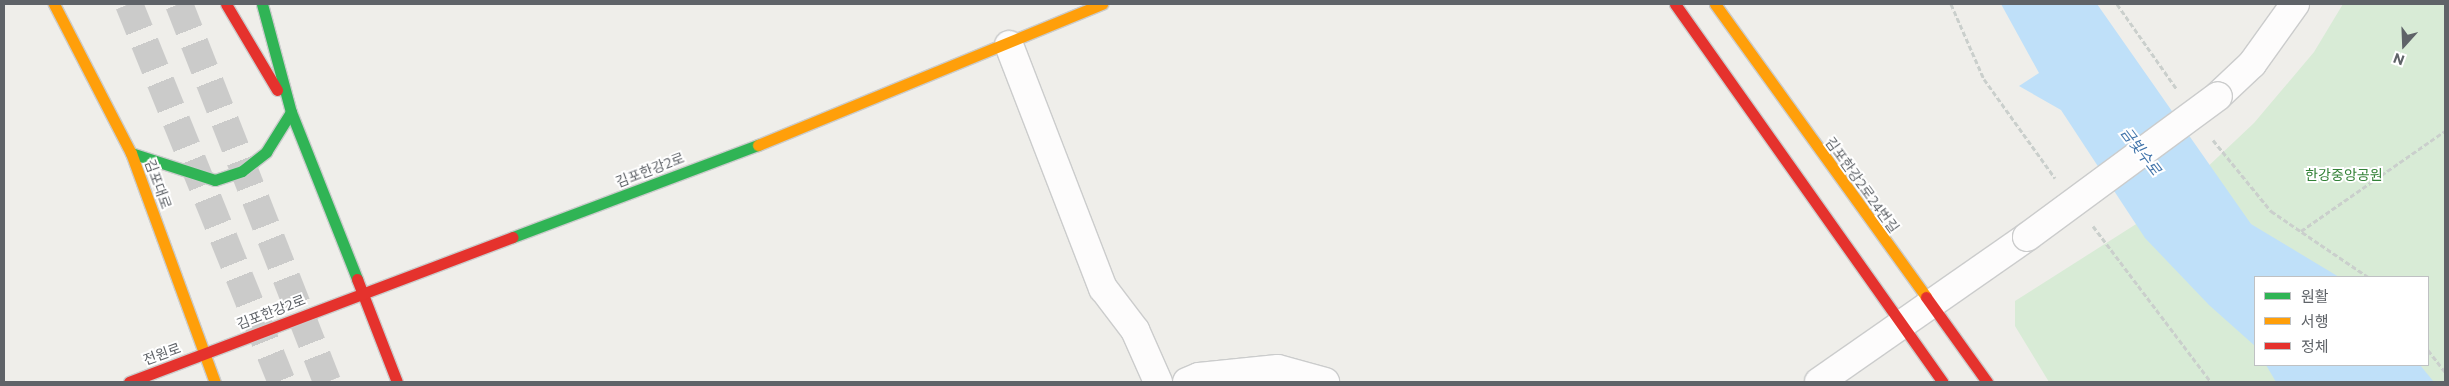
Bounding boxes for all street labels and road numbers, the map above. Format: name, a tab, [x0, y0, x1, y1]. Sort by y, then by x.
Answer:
street label: 김포한강2로24번길	[1822, 134, 1902, 236]
street label: 김포한강2로	[613, 149, 687, 191]
street label: 김포대로	[141, 157, 175, 211]
street label: 김포한강2로	[234, 291, 308, 333]
street label: 전원로	[141, 339, 183, 369]

